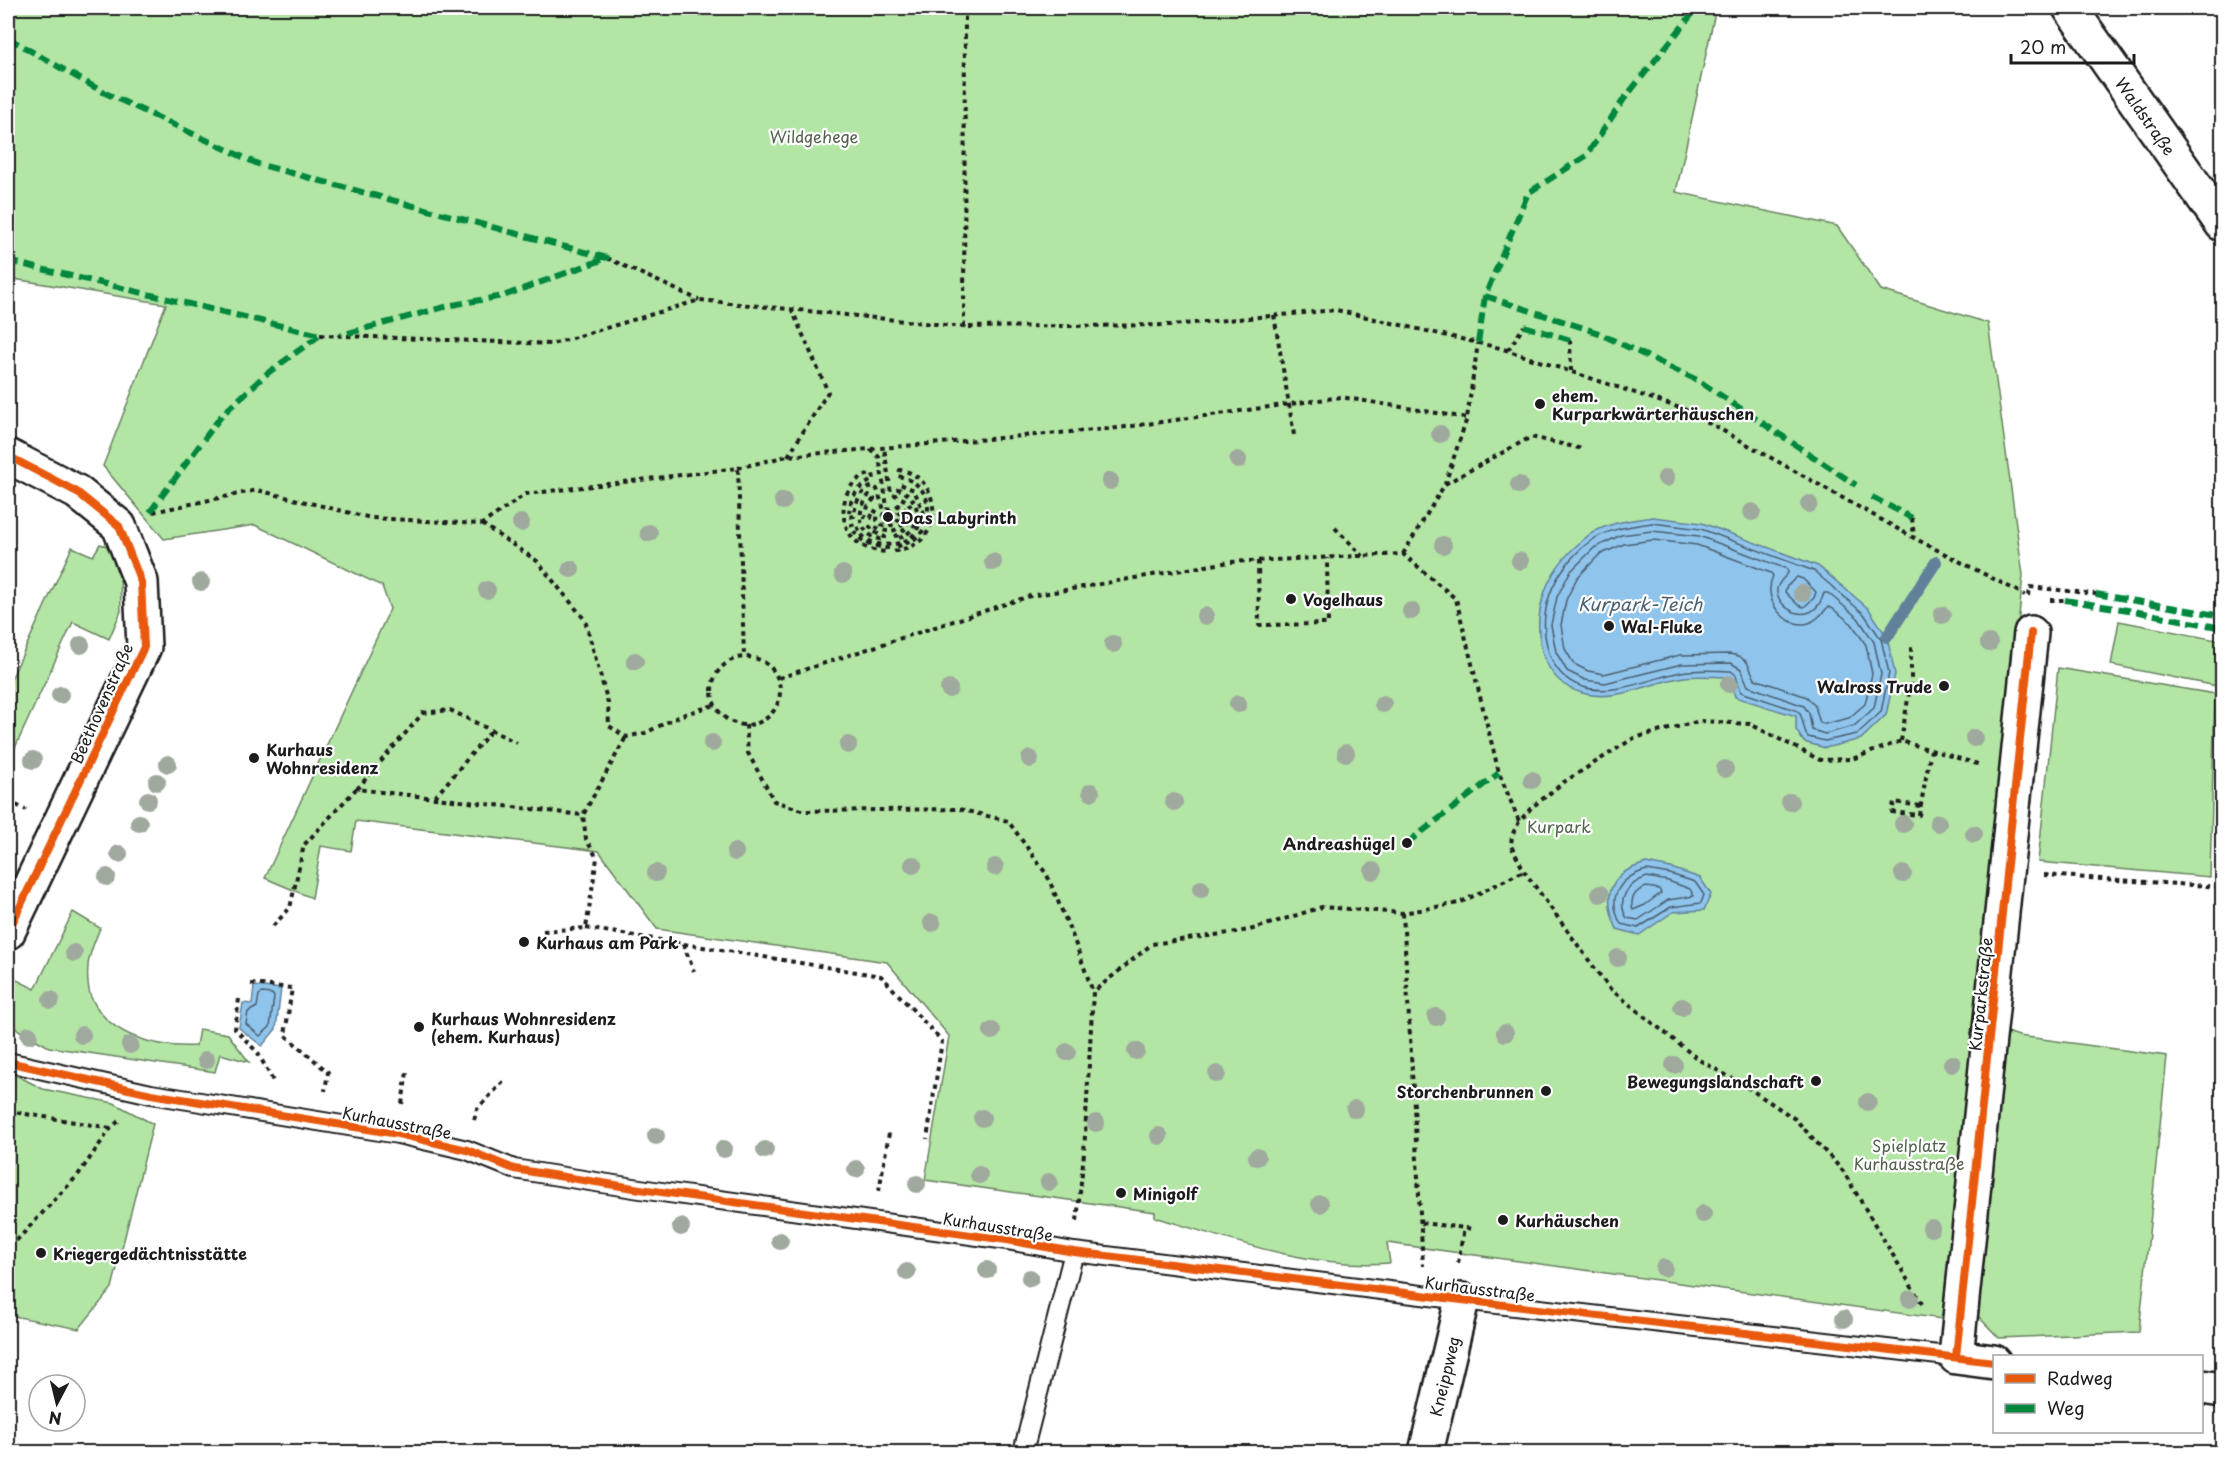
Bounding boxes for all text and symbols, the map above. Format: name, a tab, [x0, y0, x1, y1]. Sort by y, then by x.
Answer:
scale bar	[2011, 27, 2134, 65]
text: 20 m	[2020, 33, 2066, 60]
street label: Waldstraße	[2110, 72, 2182, 160]
park label: Wildgehege	[770, 124, 859, 148]
place label: ehem. Kurparkwärterhäuschen	[1552, 383, 1754, 425]
marker: ehem. Kurparkwärterhäuschen	[1533, 397, 1547, 411]
place label: Das Labyrinth	[900, 505, 1017, 529]
marker: Das Labyrinth	[881, 510, 895, 524]
place label: Vogelhaus	[1303, 587, 1383, 611]
water label: Kurpark-Teich	[1578, 590, 1703, 617]
marker: Vogelhaus	[1284, 592, 1298, 606]
place label: Wal-Fluke	[1621, 614, 1703, 638]
marker: Wal-Fluke	[1602, 619, 1616, 633]
street label: Beethovenstraße	[64, 639, 138, 767]
place label: Walross Trude	[1817, 674, 1932, 698]
marker: Walross Trude	[1937, 679, 1951, 693]
place label: Kurhaus Wohnresidenz	[266, 737, 379, 779]
marker: Kurhaus Wohnresidenz	[247, 751, 261, 765]
park label: Kurpark	[1527, 814, 1591, 838]
place label: Andreashügel	[1283, 831, 1395, 855]
marker: Andreashügel	[1400, 836, 1414, 850]
place label: Kurhaus am Park	[536, 930, 679, 954]
marker: Kurhaus am Park	[517, 935, 531, 949]
street label: Kurparkstraße	[1962, 936, 1998, 1052]
place label: Kurhaus Wohnresidenz (ehem. Kurhaus)	[431, 1006, 616, 1048]
marker: Kurhaus Wohnresidenz (ehem. Kurhaus)	[412, 1020, 426, 1034]
place label: Bewegungslandschaft	[1627, 1069, 1804, 1093]
marker: Bewegungslandschaft	[1809, 1074, 1823, 1088]
place label: Storchenbrunnen	[1397, 1079, 1534, 1103]
marker: Storchenbrunnen	[1539, 1084, 1553, 1098]
street label: Kurhausstraße	[340, 1100, 454, 1144]
park label: Spielplatz Kurhausstraße	[1853, 1133, 1965, 1175]
place label: Minigolf	[1133, 1181, 1199, 1205]
marker: Minigolf	[1114, 1186, 1128, 1200]
street label: Kurhausstraße	[941, 1205, 1055, 1247]
place label: Kurhäuschen	[1515, 1208, 1619, 1232]
marker: Kurhäuschen	[1496, 1213, 1510, 1227]
place label: Kriegergedächtnisstätte	[53, 1241, 247, 1265]
marker: Kriegergedächtnisstätte	[34, 1246, 48, 1260]
street label: Kurhausstraße	[1423, 1269, 1537, 1307]
street label: Kneippweg	[1423, 1334, 1465, 1419]
legend	[1993, 1355, 2203, 1433]
text: Radweg	[2047, 1364, 2113, 1391]
north arrow	[27, 1373, 87, 1433]
text: Weg	[2047, 1394, 2085, 1421]
text: N	[47, 1406, 63, 1432]

